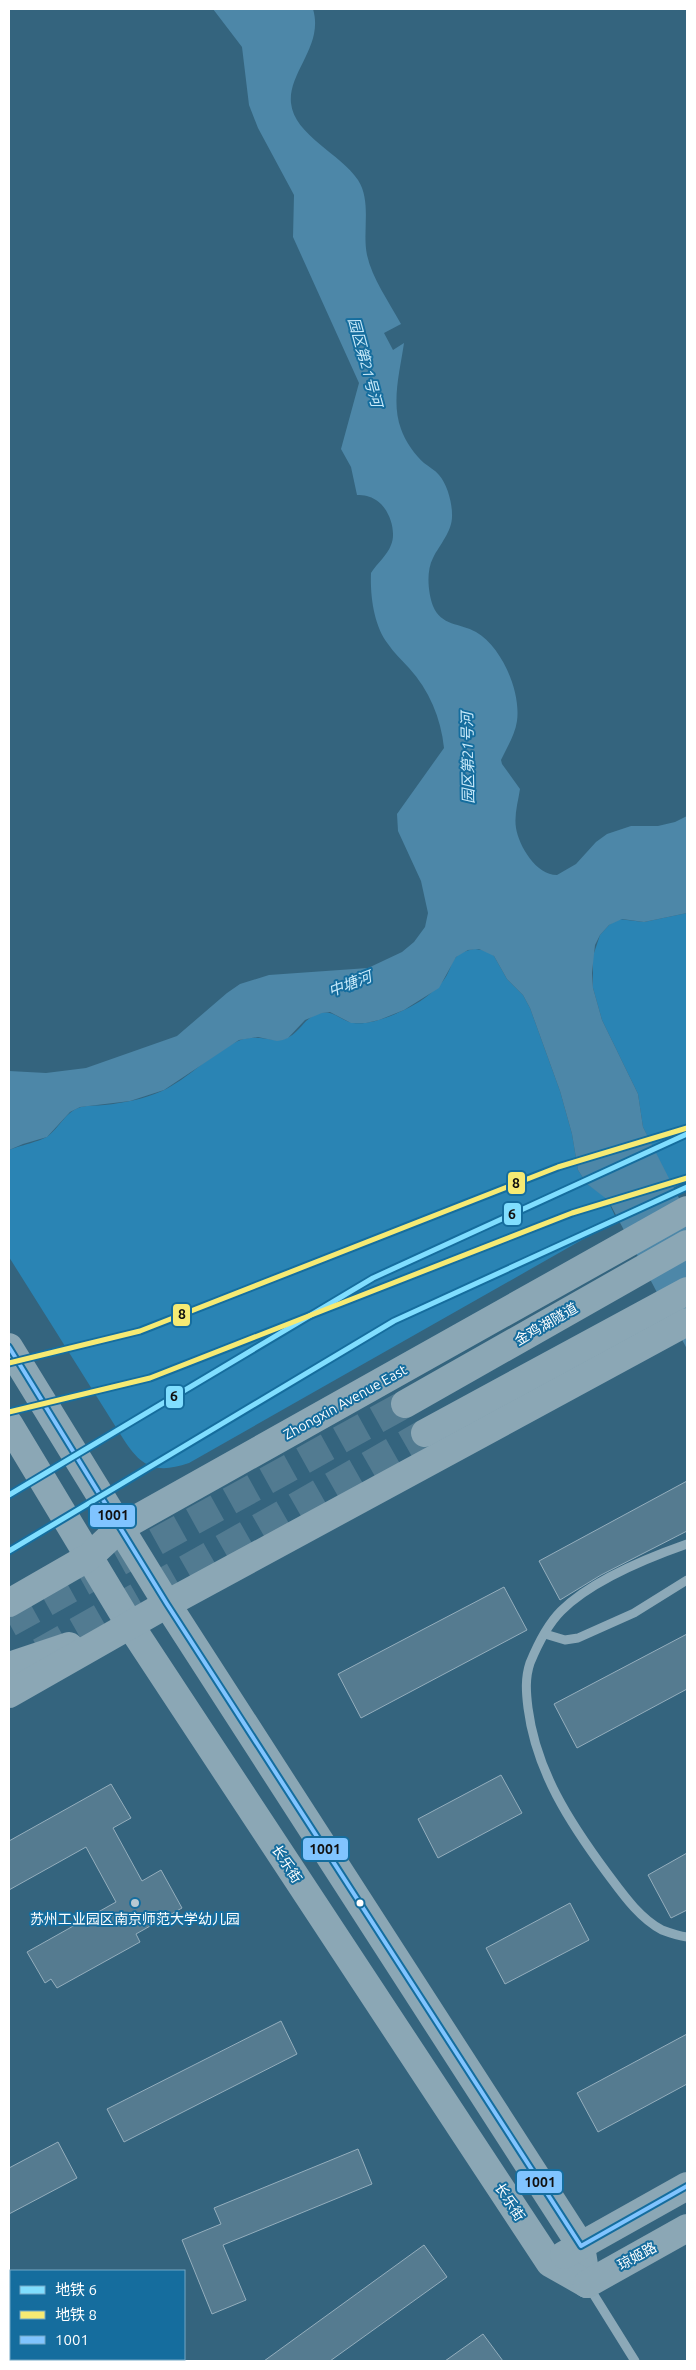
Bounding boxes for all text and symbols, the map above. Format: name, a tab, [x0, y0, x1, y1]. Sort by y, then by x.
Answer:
water label: 园区第21号河	[345, 315, 386, 411]
water label: 园区第21号河	[458, 709, 477, 804]
water label: 中塘河	[326, 966, 377, 1000]
line badge: 8	[507, 1171, 526, 1195]
text: 8	[512, 1175, 520, 1191]
line badge: 6	[503, 1202, 522, 1226]
text: 6	[508, 1206, 516, 1222]
street label: 金鸡湖隧道	[512, 1300, 580, 1348]
line badge: 8	[172, 1303, 191, 1327]
text: 8	[178, 1306, 186, 1322]
street label: Zhongxin Avenue East	[280, 1361, 410, 1443]
line badge: 6	[165, 1385, 184, 1409]
text: 6	[170, 1388, 178, 1404]
line badge: 1001	[89, 1504, 136, 1528]
text: 1001	[97, 1507, 129, 1523]
line badge: 1001	[302, 1837, 349, 1861]
text: 1001	[309, 1841, 341, 1857]
street label: 长乐街	[269, 1842, 305, 1886]
marker: 苏州工业园区南京师范大学幼儿园	[129, 1897, 141, 1909]
unlabelled marker	[355, 1898, 365, 1908]
place label: 苏州工业园区南京师范大学幼儿园	[30, 1911, 240, 1927]
line badge: 1001	[516, 2170, 563, 2194]
text: 1001	[524, 2174, 556, 2190]
street label: 长乐街	[492, 2180, 528, 2224]
street label: 琼姬路	[615, 2239, 659, 2273]
legend	[10, 2270, 185, 2360]
text: 地铁 6	[55, 2281, 97, 2298]
text: 地铁 8	[55, 2306, 97, 2323]
text: 1001	[55, 2331, 89, 2348]

